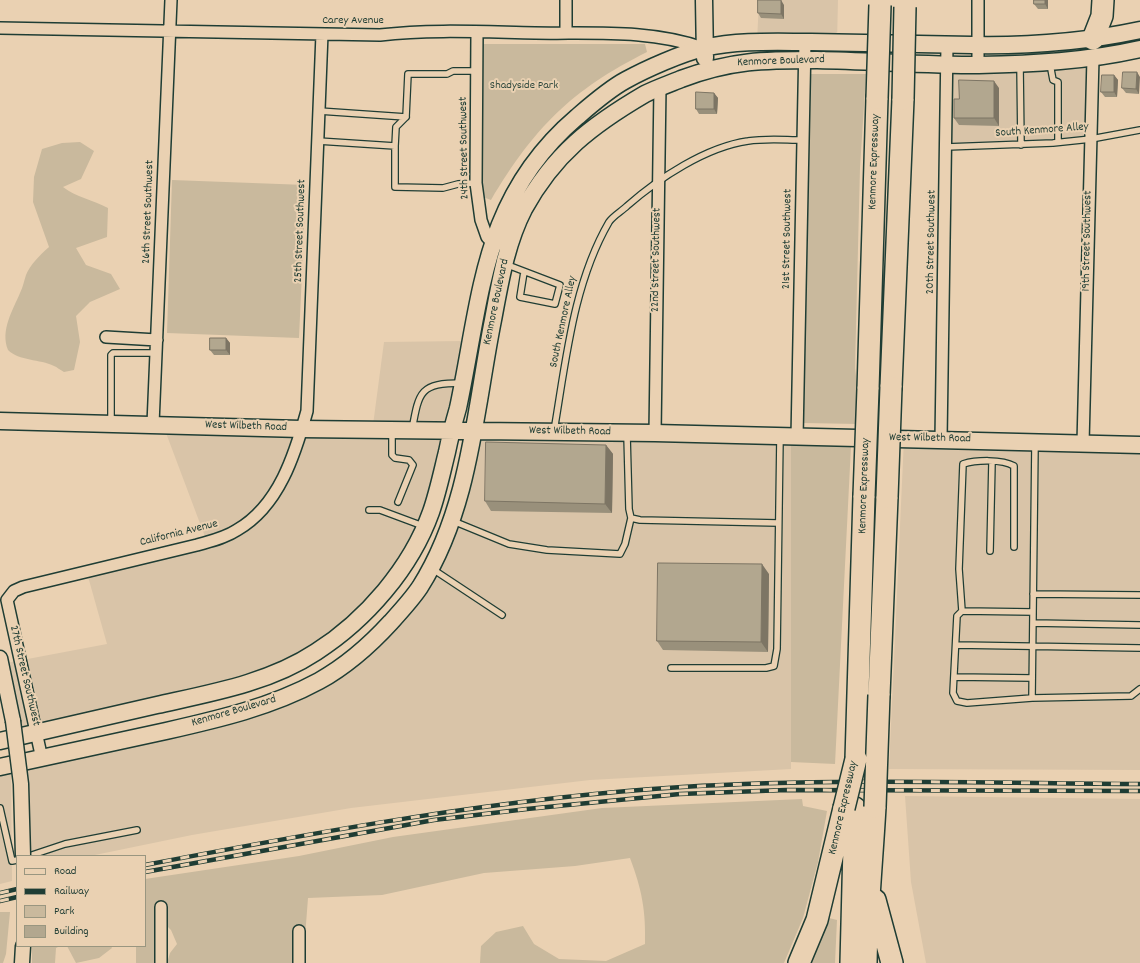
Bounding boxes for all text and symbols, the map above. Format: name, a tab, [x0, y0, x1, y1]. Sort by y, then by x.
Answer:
street label: Carey Avenue	[322, 14, 384, 28]
street label: Kenmore Boulevard	[737, 53, 825, 71]
park label: Shadyside Park	[490, 79, 558, 93]
street label: 24th Street Southwest	[457, 96, 473, 200]
street label: Kenmore Expressway	[866, 114, 884, 210]
street label: South Kenmore Alley	[995, 121, 1089, 141]
street label: 26th Street Southwest	[140, 160, 158, 264]
street label: 25th Street Southwest	[292, 179, 310, 283]
street label: 21st Street Southwest	[780, 189, 796, 289]
street label: 20th Street Southwest	[924, 190, 940, 294]
street label: 19th Street Southwest	[1080, 190, 1096, 292]
street label: 22nd Street Southwest	[649, 208, 665, 312]
street label: Kenmore Boulevard	[481, 258, 513, 346]
street label: South Kenmore Alley	[547, 275, 581, 369]
street label: West Wilbeth Road	[205, 418, 287, 436]
street label: West Wilbeth Road	[529, 424, 611, 440]
street label: West Wilbeth Road	[889, 431, 971, 447]
street label: Kenmore Expressway	[856, 438, 874, 534]
street label: California Avenue	[139, 517, 219, 551]
street label: 27th Street Southwest	[5, 624, 43, 728]
street label: Kenmore Boulevard	[190, 693, 278, 731]
street label: Kenmore Expressway	[826, 760, 862, 856]
legend	[16, 855, 146, 947]
text: Road	[54, 863, 76, 880]
text: Railway	[54, 883, 89, 900]
text: Park	[54, 903, 74, 920]
text: Building	[54, 923, 89, 940]

